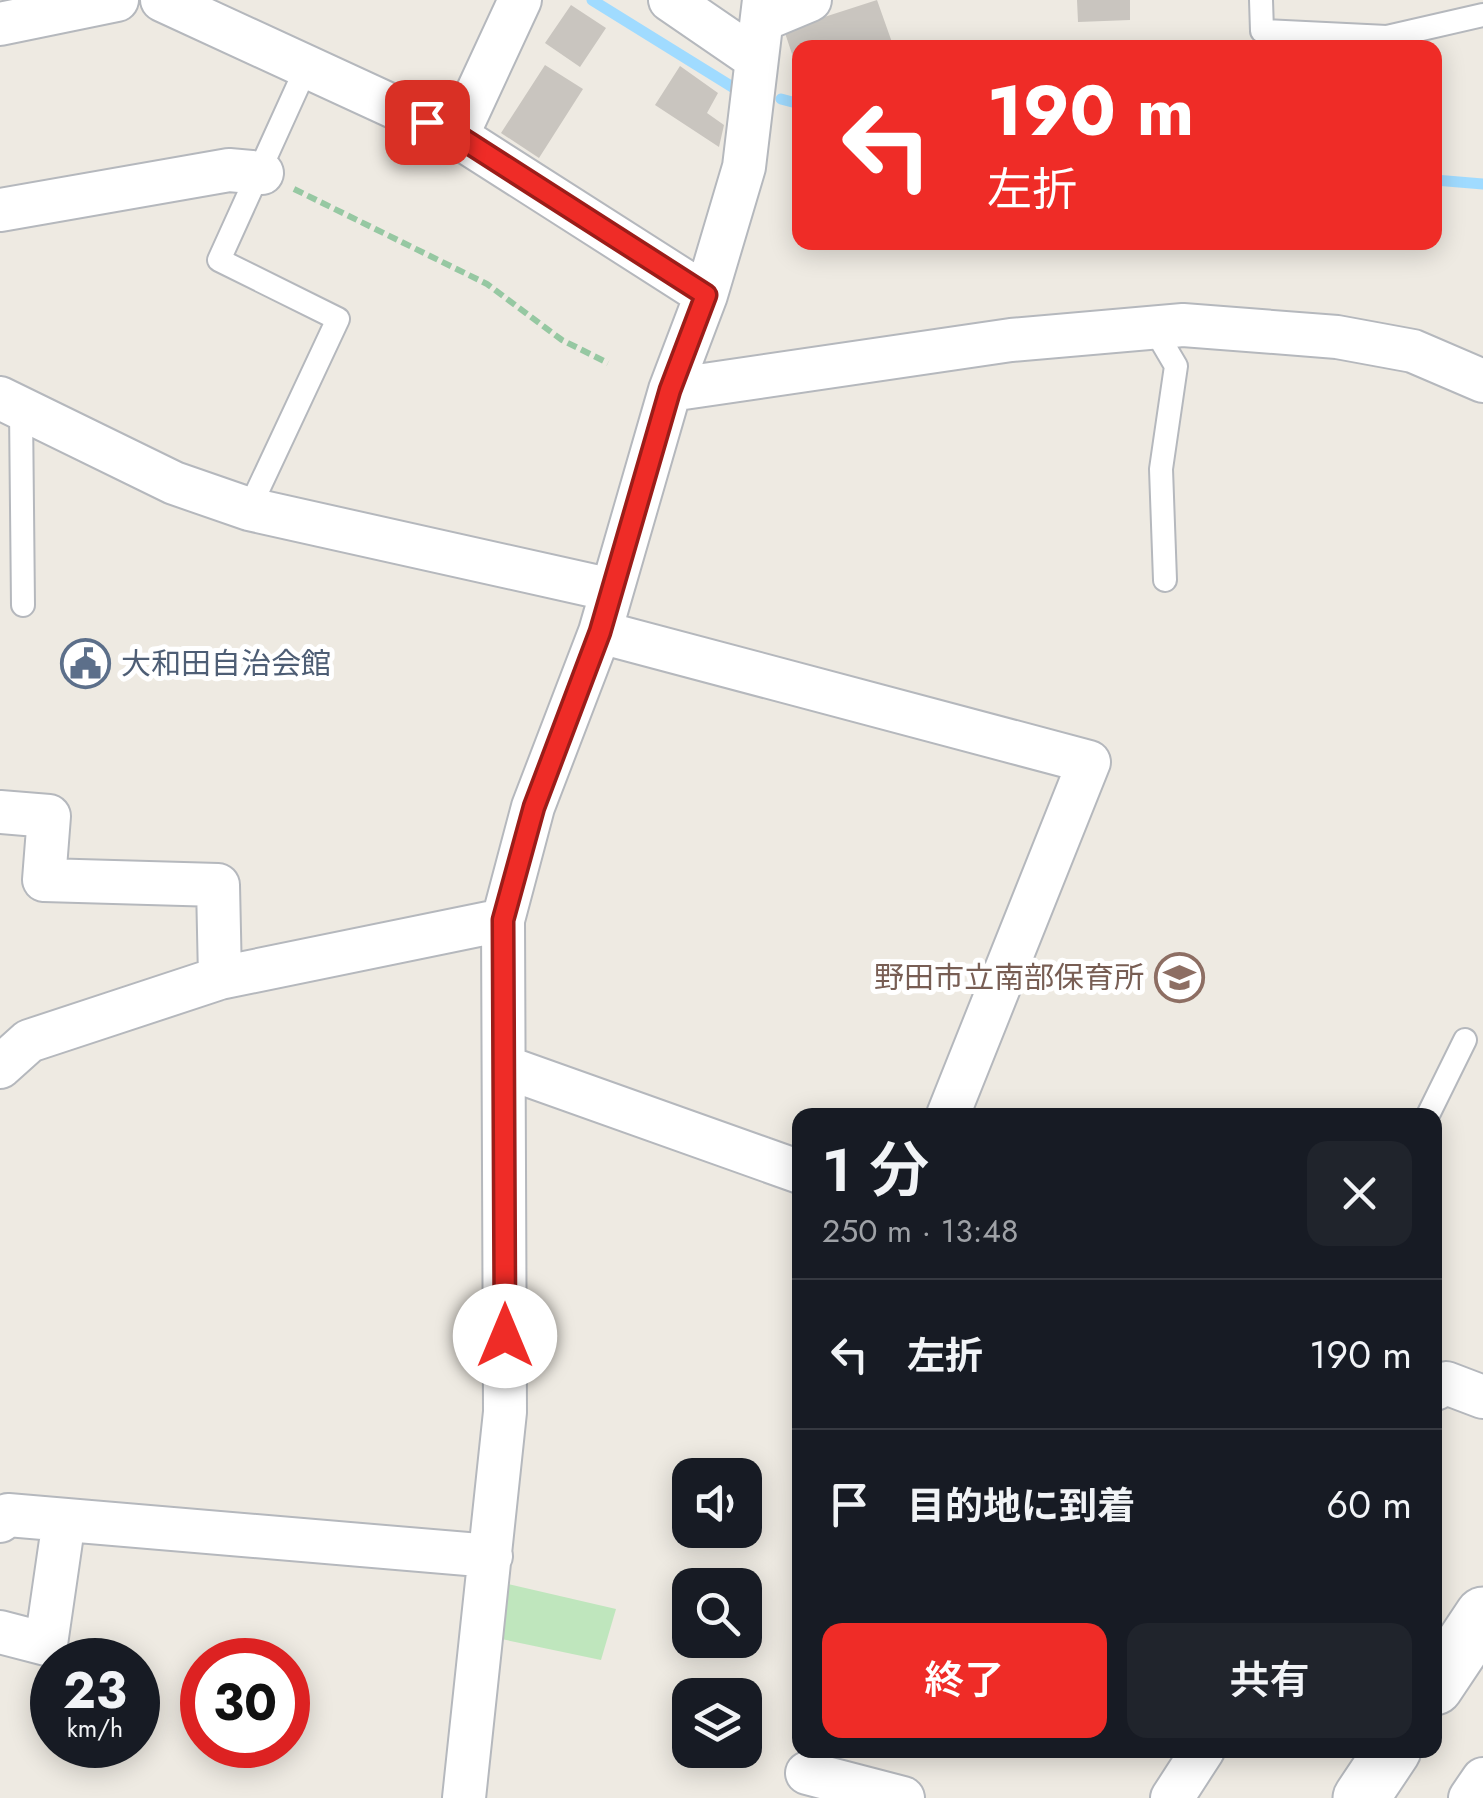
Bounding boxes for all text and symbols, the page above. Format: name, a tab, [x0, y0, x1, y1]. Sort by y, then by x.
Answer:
text: 190 m	[987, 60, 1194, 161]
pin	[385, 80, 470, 165]
icon: left	[822, 80, 952, 210]
icon: arrive	[400, 95, 455, 150]
text: 左折	[987, 157, 1077, 222]
public building icon: 大和田自治会館	[60, 638, 112, 690]
place label: 大和田自治会館	[121, 642, 331, 685]
school or university icon: 野田市立南部保育所	[1153, 952, 1205, 1004]
place label: 野田市立南部保育所	[874, 956, 1144, 999]
text: 1 分	[822, 1127, 929, 1214]
button: close	[1307, 1141, 1412, 1246]
text: 250 m · 13:48	[822, 1208, 1018, 1254]
position arrow	[453, 1284, 557, 1388]
icon: left	[822, 1327, 877, 1382]
text: 190 m	[1309, 1327, 1412, 1382]
text: 左折	[907, 1328, 983, 1383]
map controls	[672, 1458, 762, 1768]
button: sound	[672, 1458, 762, 1548]
icon: arrive	[822, 1477, 877, 1532]
text: 60 m	[1326, 1477, 1412, 1532]
text: 目的地に到着	[907, 1478, 1135, 1533]
button: search	[672, 1568, 762, 1658]
button: 終了	[822, 1623, 1107, 1738]
button: 共有	[1127, 1623, 1412, 1738]
speed limit sign: 30	[180, 1638, 310, 1768]
text: 23	[63, 1654, 127, 1727]
button: layers	[672, 1678, 762, 1768]
text: km/h	[67, 1710, 123, 1746]

